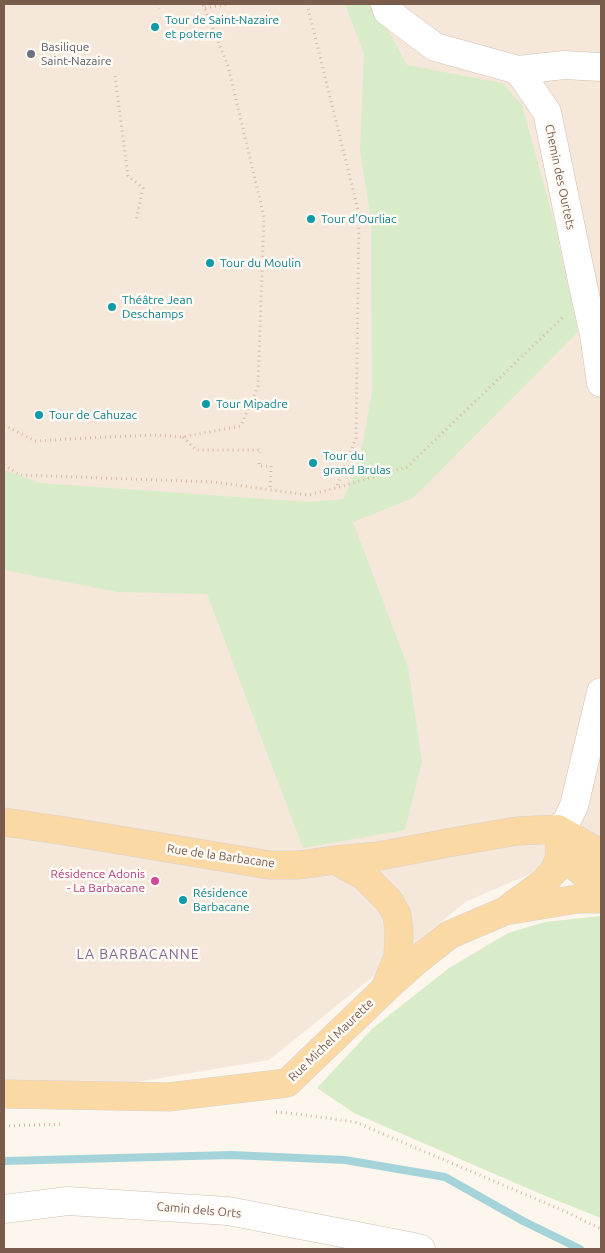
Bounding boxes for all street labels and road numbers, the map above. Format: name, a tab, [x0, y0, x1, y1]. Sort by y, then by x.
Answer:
street label: Chemin des Ourtets	[542, 123, 578, 231]
street label: Rue de la Barbacane	[166, 841, 276, 871]
street label: Rue Michel Maurette	[285, 996, 377, 1084]
street label: Camin dels Orts	[156, 1199, 242, 1221]

